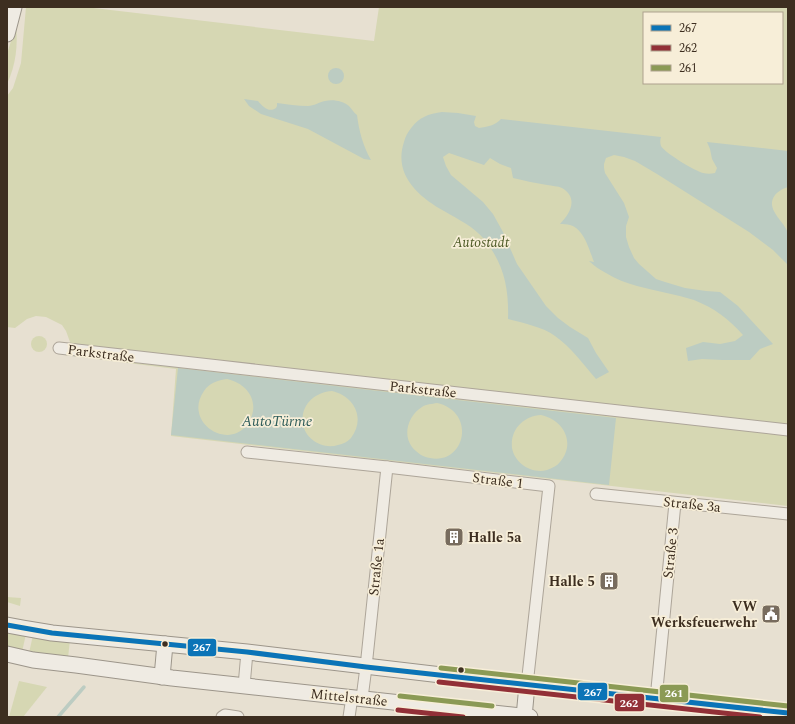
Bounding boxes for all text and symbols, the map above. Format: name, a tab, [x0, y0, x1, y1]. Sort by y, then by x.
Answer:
legend	[643, 12, 783, 84]
text: 267	[679, 19, 697, 38]
text: 262	[679, 39, 697, 58]
text: 261	[679, 59, 697, 78]
park label: Autostadt	[452, 232, 510, 253]
street label: Parkstraße	[66, 339, 136, 368]
street label: Parkstraße	[388, 376, 458, 403]
water label: AutoTürme	[241, 410, 313, 433]
street label: Straße 1	[471, 467, 524, 494]
street label: Straße 3a	[662, 491, 722, 518]
building icon: Halle 5a	[443, 526, 465, 548]
place label: Halle 5a	[468, 527, 522, 548]
street label: Straße 3	[657, 527, 684, 579]
street label: Straße 1a	[363, 537, 390, 597]
building icon: Halle 5	[598, 570, 620, 592]
place label: Halle 5	[549, 571, 595, 592]
place label: VW Werksfeuerwehr	[651, 596, 757, 633]
public building icon: VW Werksfeuerwehr	[760, 603, 782, 625]
line badge: 267	[187, 638, 217, 657]
unlabelled marker	[160, 639, 170, 649]
text: 267	[193, 639, 211, 656]
unlabelled marker	[456, 665, 466, 675]
line badge: 267	[577, 682, 608, 701]
street label: Mittelstraße	[309, 683, 389, 712]
text: 267	[584, 684, 602, 701]
line badge: 261	[659, 684, 689, 703]
text: 261	[665, 685, 683, 702]
line badge: 262	[614, 693, 645, 712]
text: 262	[620, 695, 638, 712]

